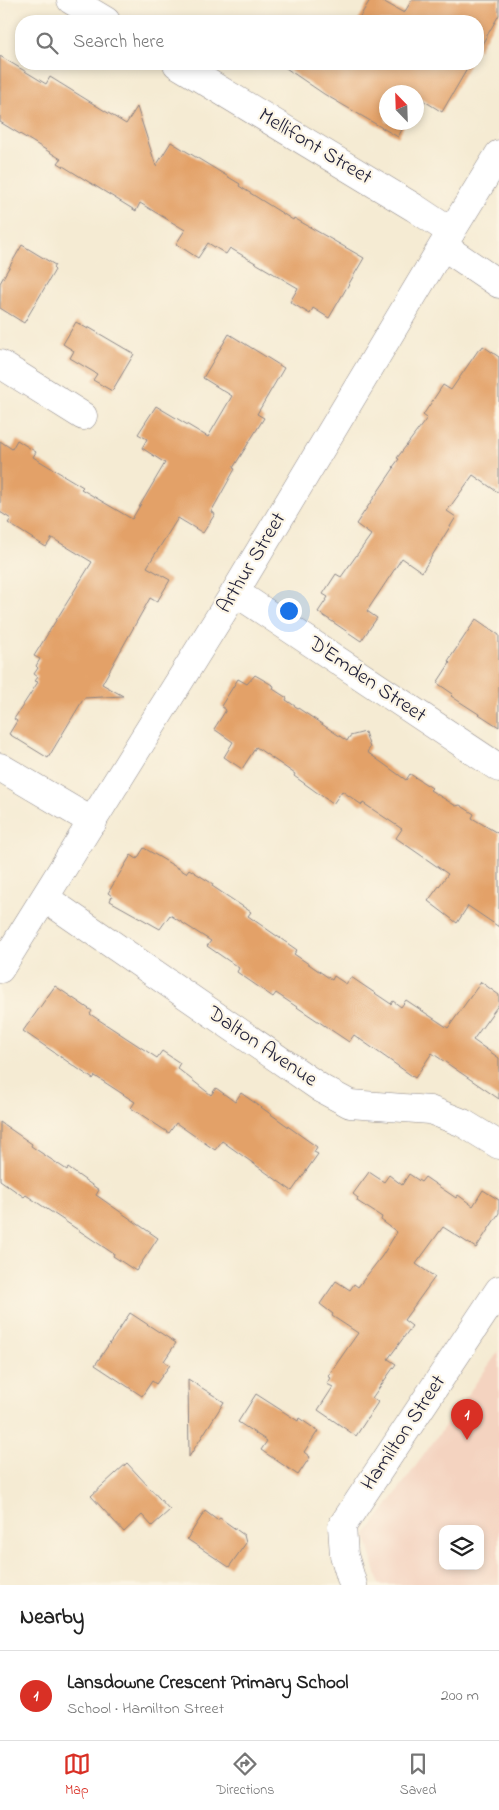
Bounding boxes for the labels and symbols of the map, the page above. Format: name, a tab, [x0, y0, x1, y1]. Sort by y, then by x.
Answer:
north arrow	[379, 85, 424, 130]
street label: Mellifont Street	[252, 101, 378, 193]
street label: Arthur Street	[210, 507, 294, 619]
your location	[276, 598, 302, 624]
street label: D'Emden Street	[301, 629, 432, 731]
street label: Dalton Avenue	[200, 999, 323, 1095]
street label: Hamilton Street	[354, 1369, 454, 1497]
pin: 1	[451, 1399, 483, 1440]

